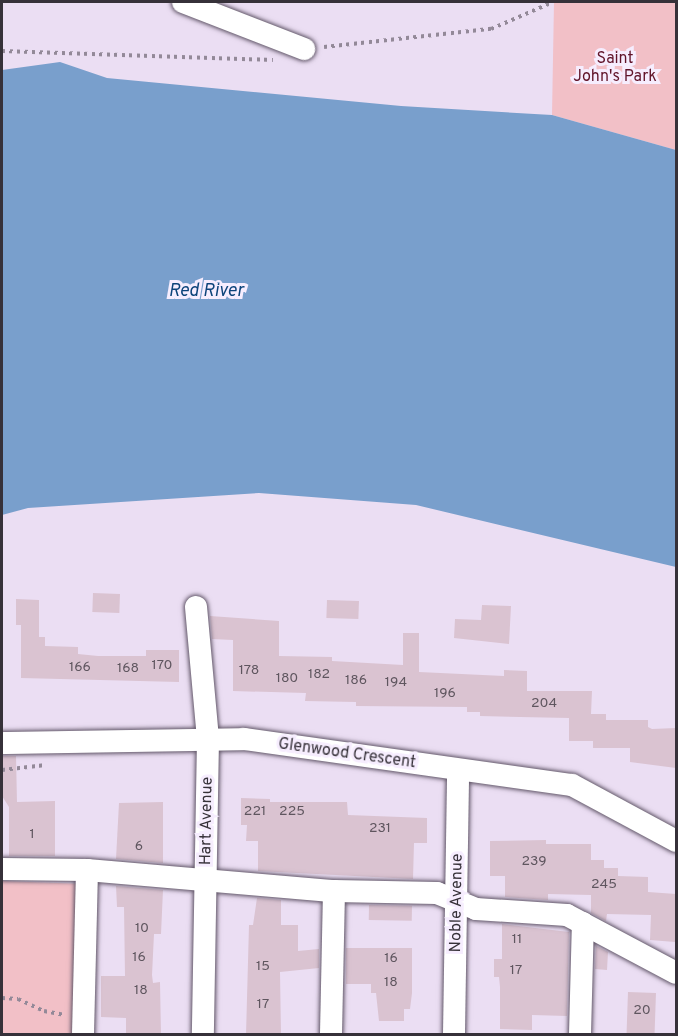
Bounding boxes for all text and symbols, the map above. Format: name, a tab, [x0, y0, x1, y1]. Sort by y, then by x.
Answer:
park label: Saint John's Park	[573, 49, 657, 87]
water label: Red River	[168, 281, 244, 303]
house number: 170	[151, 658, 173, 674]
house number: 166	[69, 660, 91, 676]
house number: 168	[117, 661, 139, 677]
house number: 178	[239, 663, 259, 679]
house number: 182	[308, 667, 330, 683]
house number: 180	[276, 671, 298, 687]
house number: 186	[345, 673, 367, 689]
house number: 194	[385, 675, 407, 691]
house number: 196	[434, 686, 456, 702]
house number: 204	[531, 696, 557, 712]
street label: Glenwood Crescent	[277, 735, 417, 773]
street label: Hart Avenue	[197, 776, 217, 866]
house number: 221	[244, 804, 266, 820]
house number: 225	[279, 804, 305, 820]
house number: 231	[369, 821, 391, 837]
house number: 1	[29, 827, 35, 843]
house number: 6	[135, 839, 143, 855]
street label: Noble Avenue	[447, 853, 467, 953]
house number: 239	[521, 854, 547, 870]
house number: 245	[591, 877, 617, 893]
house number: 10	[135, 921, 149, 937]
house number: 11	[512, 932, 522, 948]
house number: 16	[132, 950, 146, 966]
house number: 16	[384, 951, 398, 967]
house number: 15	[256, 959, 270, 975]
house number: 17	[510, 963, 522, 979]
house number: 18	[384, 975, 398, 991]
house number: 18	[134, 983, 148, 999]
house number: 17	[257, 997, 269, 1013]
house number: 20	[633, 1003, 651, 1019]

